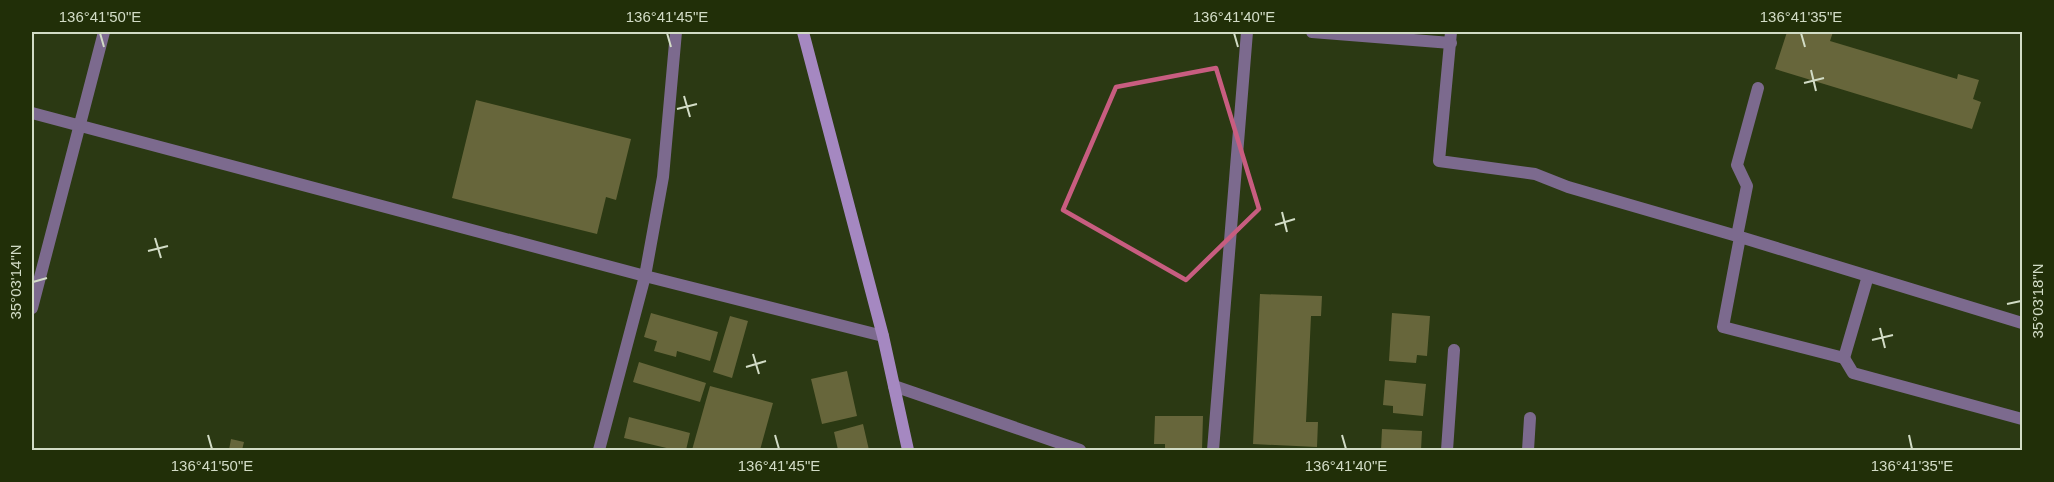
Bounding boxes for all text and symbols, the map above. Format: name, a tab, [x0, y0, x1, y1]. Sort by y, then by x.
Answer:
text: 136°41'50"E	[59, 8, 141, 25]
text: 136°41'45"E	[626, 8, 708, 25]
text: 136°41'40"E	[1193, 8, 1275, 25]
text: 136°41'35"E	[1760, 8, 1842, 25]
text: 35°03'14"N	[7, 244, 24, 320]
text: 35°03'18"N	[2029, 263, 2046, 339]
text: 136°41'50"E	[171, 457, 253, 474]
text: 136°41'45"E	[738, 457, 820, 474]
text: 136°41'40"E	[1305, 457, 1387, 474]
text: 136°41'35"E	[1871, 457, 1953, 474]

